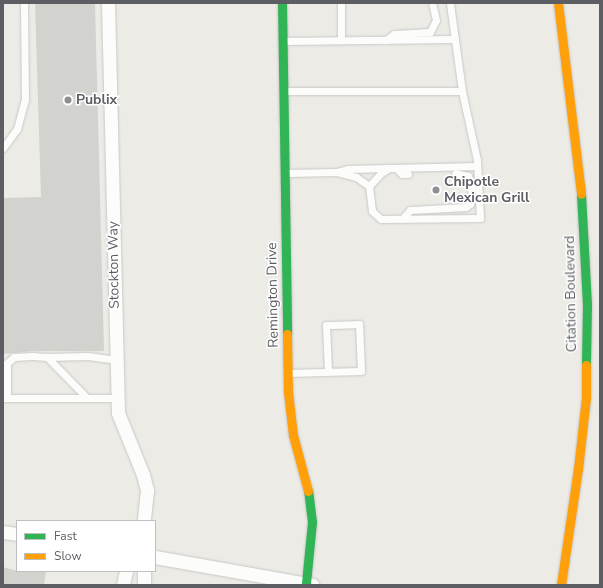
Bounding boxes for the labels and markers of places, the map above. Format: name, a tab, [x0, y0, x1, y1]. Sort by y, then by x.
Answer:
place label: Publix	[76, 92, 117, 108]
marker: Publix	[63, 95, 73, 105]
place label: Chipotle Mexican Grill	[444, 174, 529, 206]
marker: Chipotle Mexican Grill	[431, 185, 441, 195]

